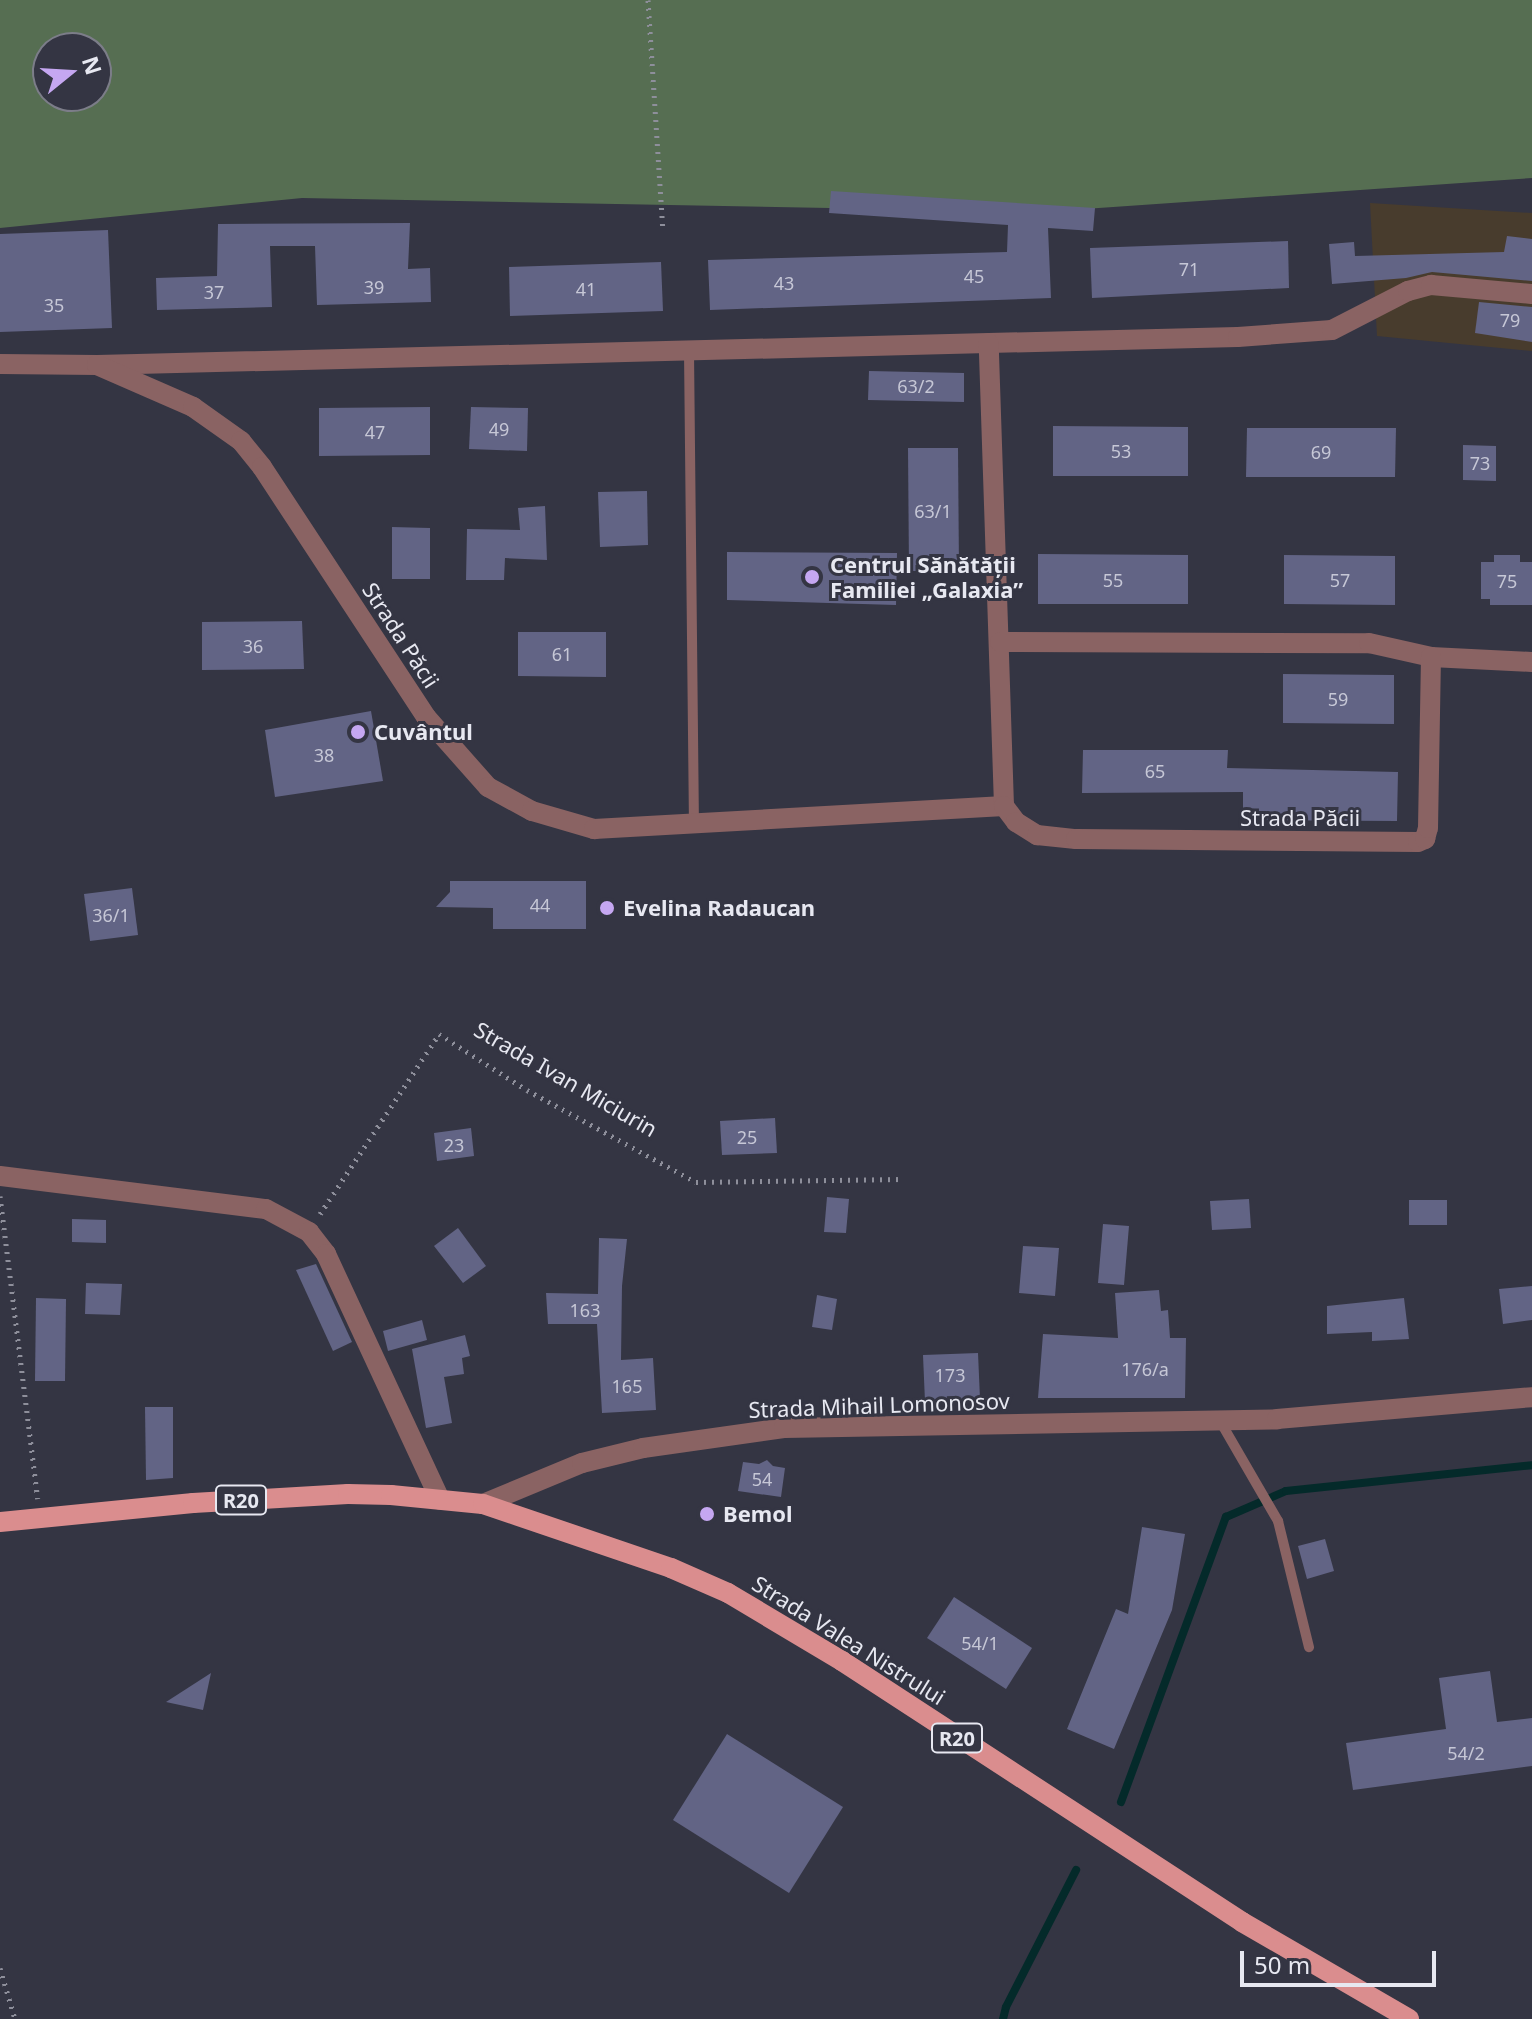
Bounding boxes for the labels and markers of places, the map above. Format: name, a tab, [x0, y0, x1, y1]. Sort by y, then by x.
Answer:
place label: Centrul Sănătății Familiei „Galaxia”	[830, 551, 1023, 602]
marker: Centrul Sănătății Familiei „Galaxia”	[801, 566, 823, 588]
place label: Cuvântul	[374, 719, 473, 745]
marker: Cuvântul	[349, 723, 367, 741]
place label: Evelina Radaucan	[623, 895, 815, 921]
marker: Evelina Radaucan	[598, 899, 616, 917]
place label: Bemol	[723, 1501, 793, 1527]
marker: Bemol	[698, 1505, 716, 1523]

